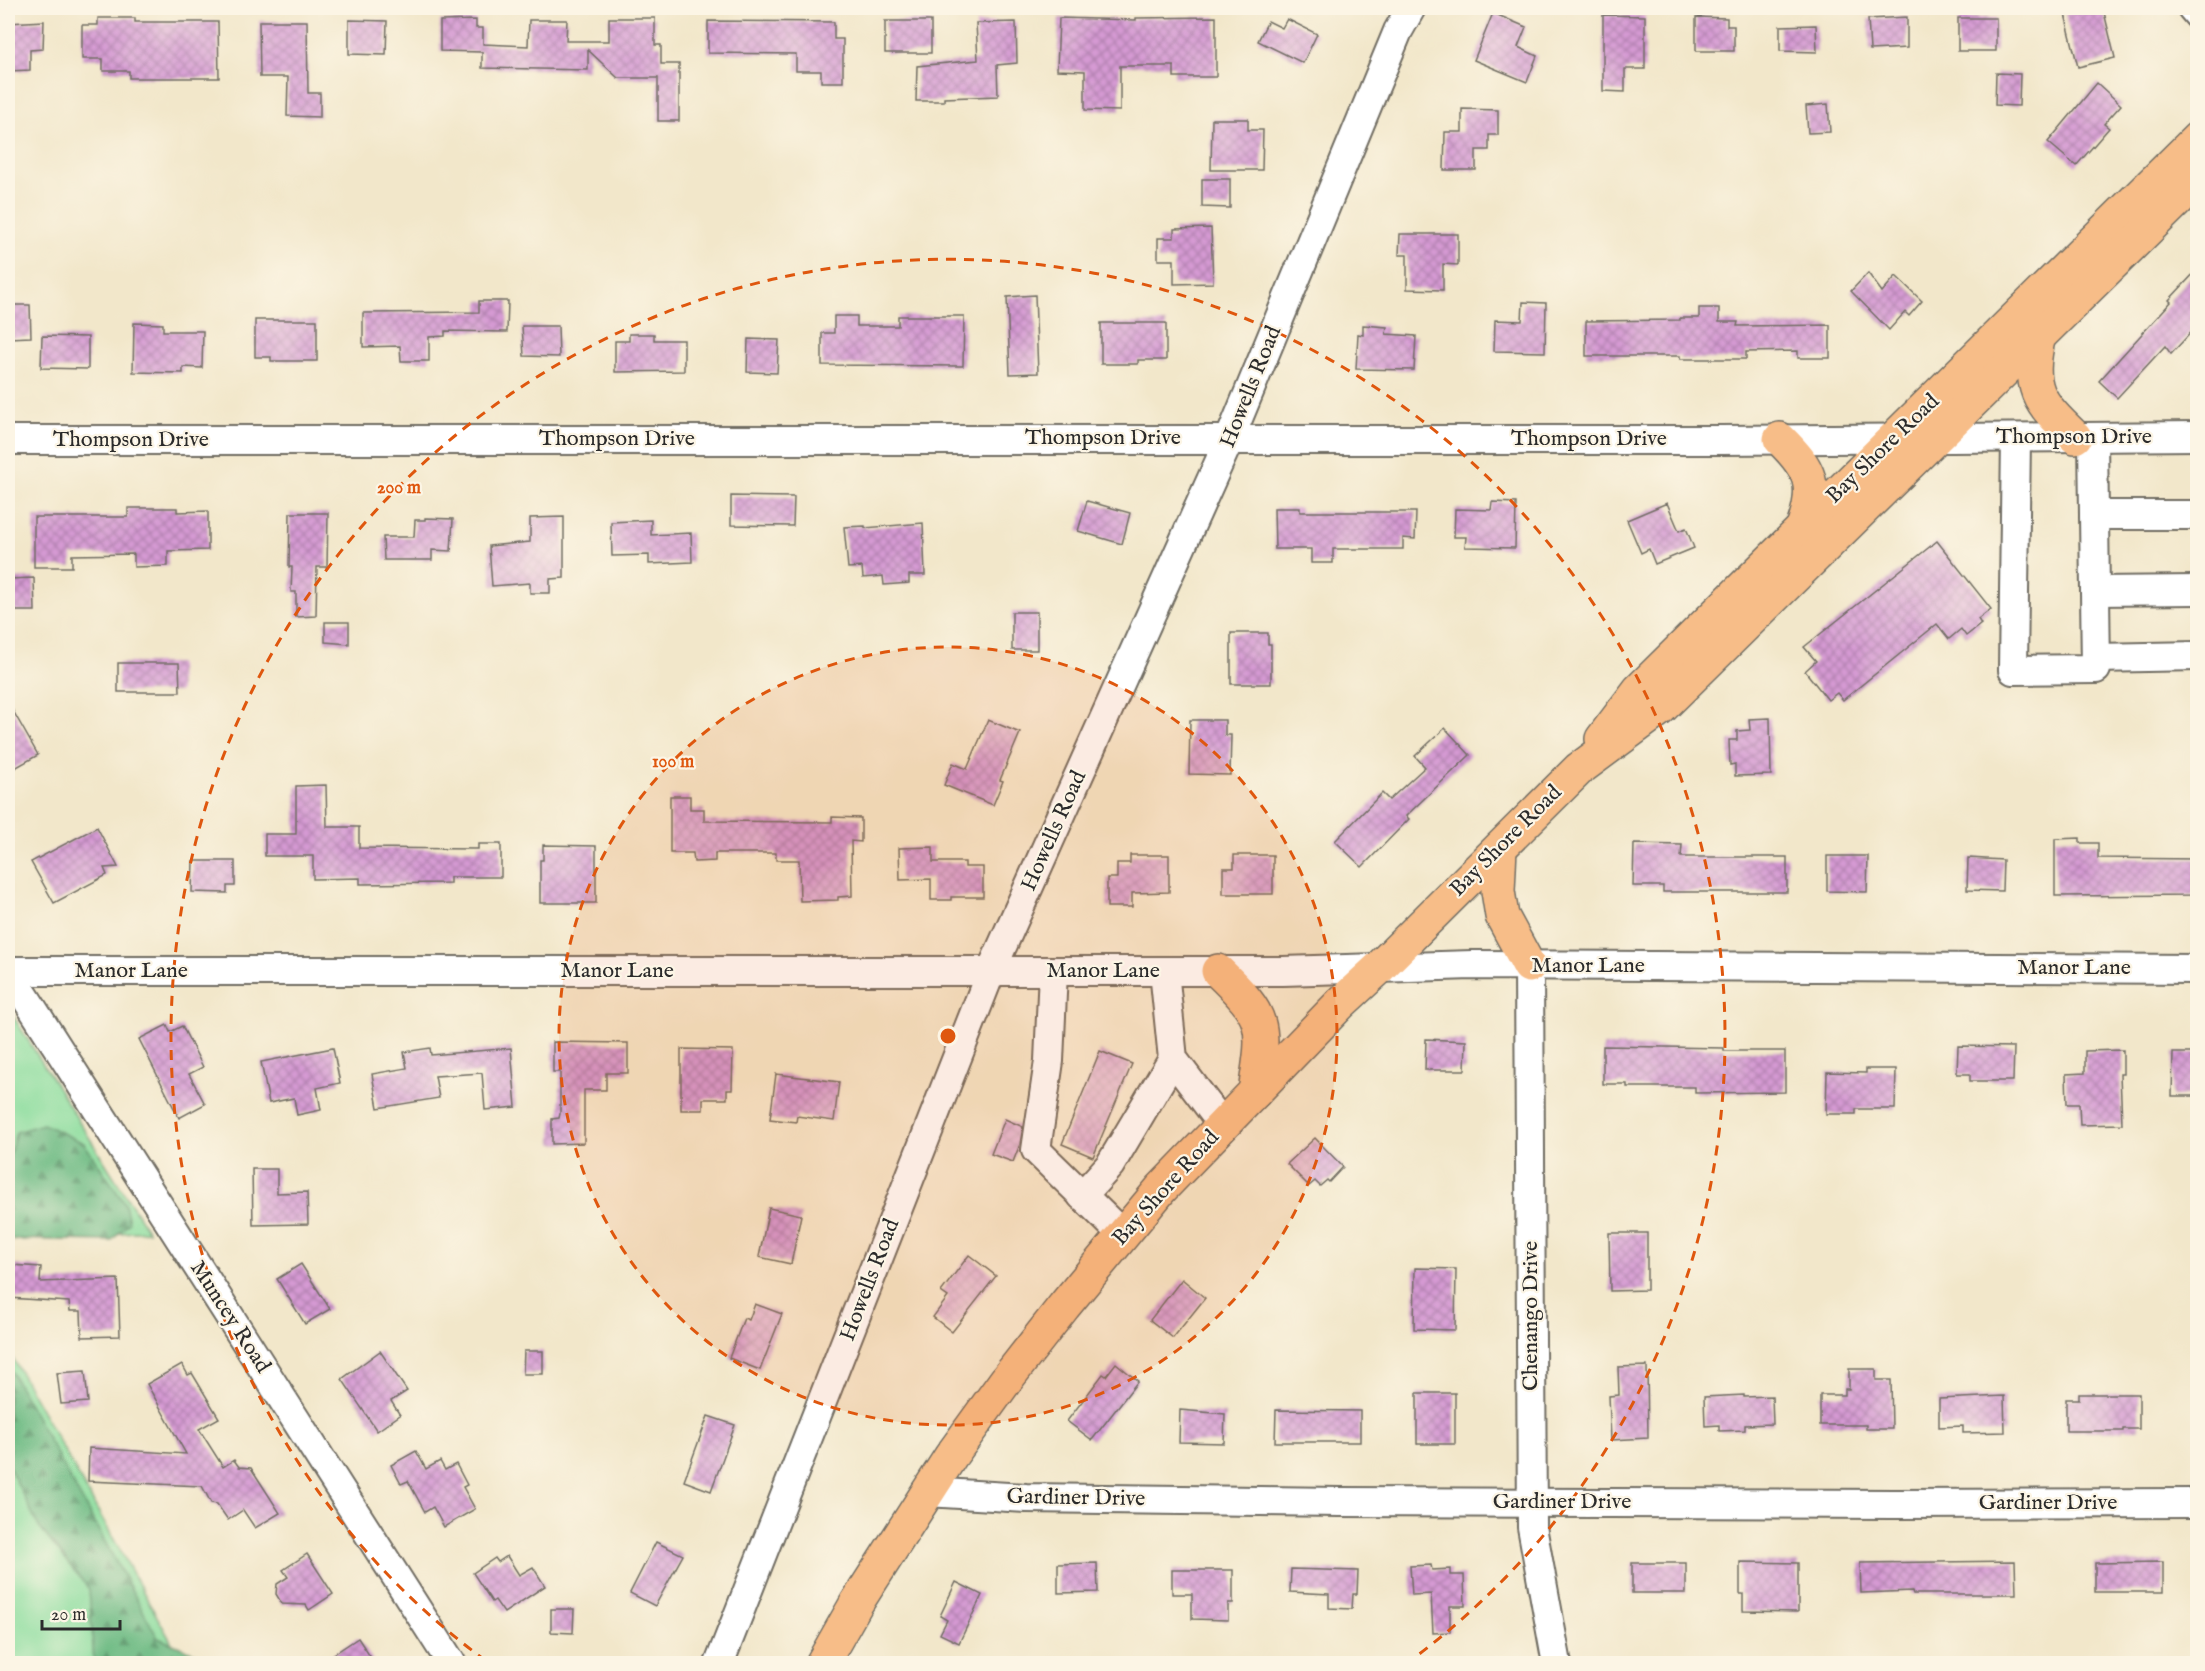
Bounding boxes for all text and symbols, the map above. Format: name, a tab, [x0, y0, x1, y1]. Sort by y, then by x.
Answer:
street label: Howells Road	[1214, 322, 1288, 452]
street label: Bay Shore Road	[1820, 388, 1946, 510]
street label: Thompson Drive	[1996, 423, 2152, 451]
street label: Thompson Drive	[1025, 424, 1181, 452]
street label: Thompson Drive	[539, 425, 695, 453]
street label: Thompson Drive	[1511, 425, 1667, 453]
street label: Thompson Drive	[53, 426, 209, 454]
text: 200 m	[377, 477, 421, 500]
text: 100 m	[652, 751, 694, 774]
street label: Howells Road	[1015, 766, 1093, 896]
street label: Bay Shore Road	[1444, 779, 1568, 903]
street label: Manor Lane	[1531, 952, 1645, 980]
street label: Manor Lane	[2017, 954, 2131, 982]
street label: Manor Lane	[74, 957, 188, 985]
street label: Manor Lane	[560, 957, 674, 985]
street label: Manor Lane	[1046, 957, 1160, 985]
centre of rings	[938, 1026, 958, 1046]
street label: Bay Shore Road	[1106, 1124, 1226, 1252]
street label: Howells Road	[834, 1215, 906, 1345]
street label: Chenango Drive	[1517, 1241, 1545, 1391]
street label: Muncey Road	[183, 1256, 277, 1379]
street label: Gardiner Drive	[1006, 1483, 1146, 1513]
street label: Gardiner Drive	[1493, 1488, 1631, 1516]
street label: Gardiner Drive	[1979, 1489, 2117, 1517]
scale bar	[42, 1593, 120, 1631]
text: 20 m	[51, 1604, 86, 1627]

